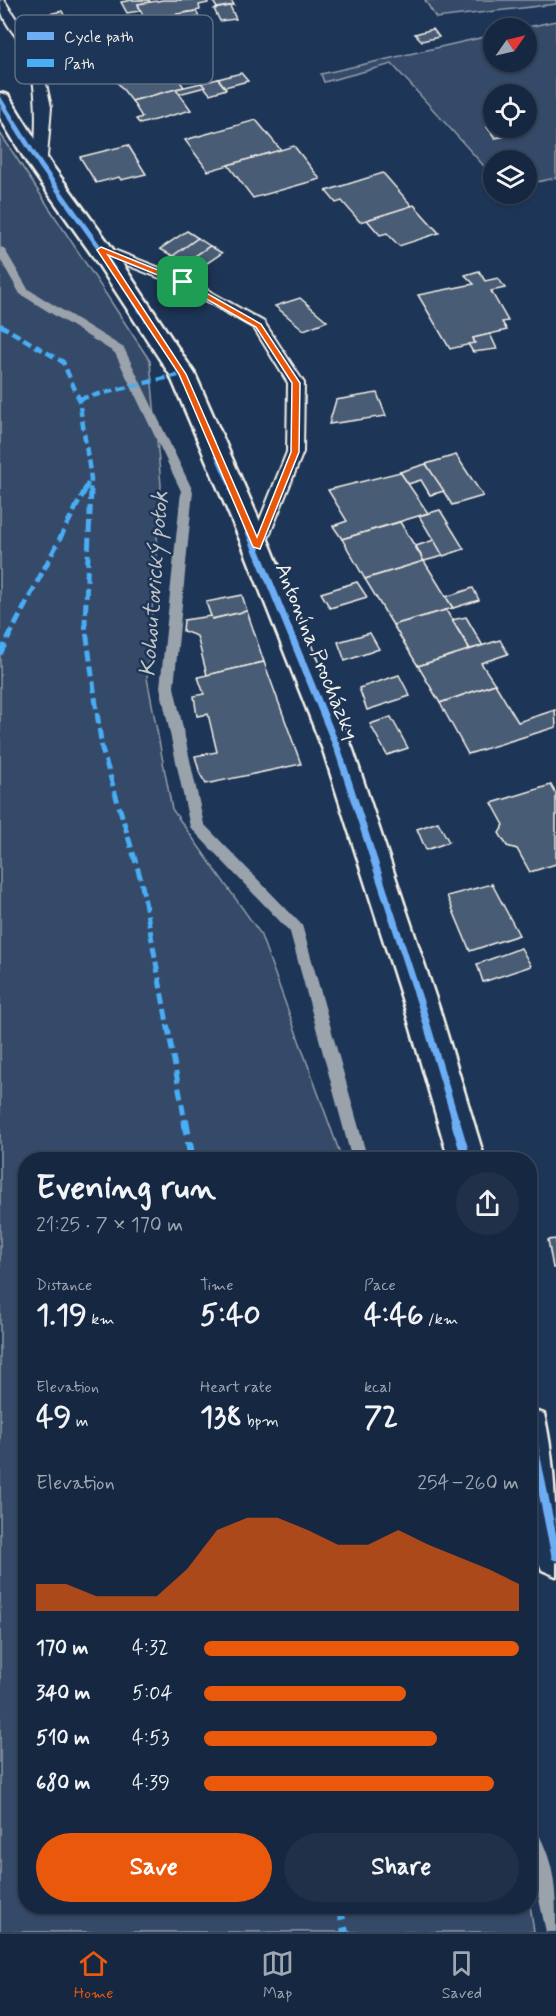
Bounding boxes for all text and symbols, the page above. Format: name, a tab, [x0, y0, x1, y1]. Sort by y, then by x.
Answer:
legend	[15, 15, 213, 84]
north arrow	[483, 18, 537, 72]
map controls	[483, 18, 537, 204]
text: Cycle path	[64, 27, 134, 48]
text: Path	[64, 54, 95, 75]
button: locate	[483, 84, 537, 138]
button: layers	[483, 150, 537, 204]
pin	[157, 256, 208, 307]
icon: arrive	[166, 265, 199, 298]
water label: Kohoutovický potok	[133, 490, 176, 678]
street label: Antonína Procházky	[268, 559, 364, 745]
text: Evening run	[36, 1167, 216, 1211]
button: share	[456, 1172, 519, 1235]
text: 21:25 · 7 × 170 m	[36, 1212, 183, 1239]
text: Distance	[36, 1275, 92, 1296]
text: Time	[200, 1275, 234, 1296]
text: Pace	[364, 1275, 396, 1296]
text: 1.19	[36, 1296, 87, 1335]
text: 5:40	[200, 1296, 261, 1335]
text: 4:46	[364, 1296, 424, 1335]
text: km	[87, 1309, 115, 1330]
text: /km	[424, 1309, 458, 1330]
text: Elevation	[36, 1377, 99, 1398]
text: Heart rate	[200, 1377, 272, 1398]
text: kcal	[364, 1377, 391, 1398]
text: 49	[36, 1398, 71, 1437]
text: 138	[200, 1398, 242, 1437]
text: 72	[364, 1398, 398, 1437]
text: m	[71, 1411, 88, 1432]
text: bpm	[242, 1411, 279, 1432]
text: Elevation	[36, 1470, 115, 1497]
text: 254–260 m	[417, 1470, 519, 1497]
text: 170 m	[36, 1635, 88, 1662]
text: 4:32	[132, 1635, 169, 1662]
text: 340 m	[36, 1680, 91, 1707]
text: 5:04	[132, 1680, 173, 1707]
text: 510 m	[36, 1725, 90, 1752]
text: 4:53	[132, 1725, 169, 1752]
text: 680 m	[36, 1770, 91, 1797]
text: 4:39	[132, 1770, 170, 1797]
button: Save	[36, 1833, 272, 1902]
button: Share	[284, 1833, 519, 1902]
tab: Home	[74, 1947, 114, 2004]
tab: Map	[261, 1947, 294, 2004]
tab: Saved	[442, 1947, 482, 2004]

